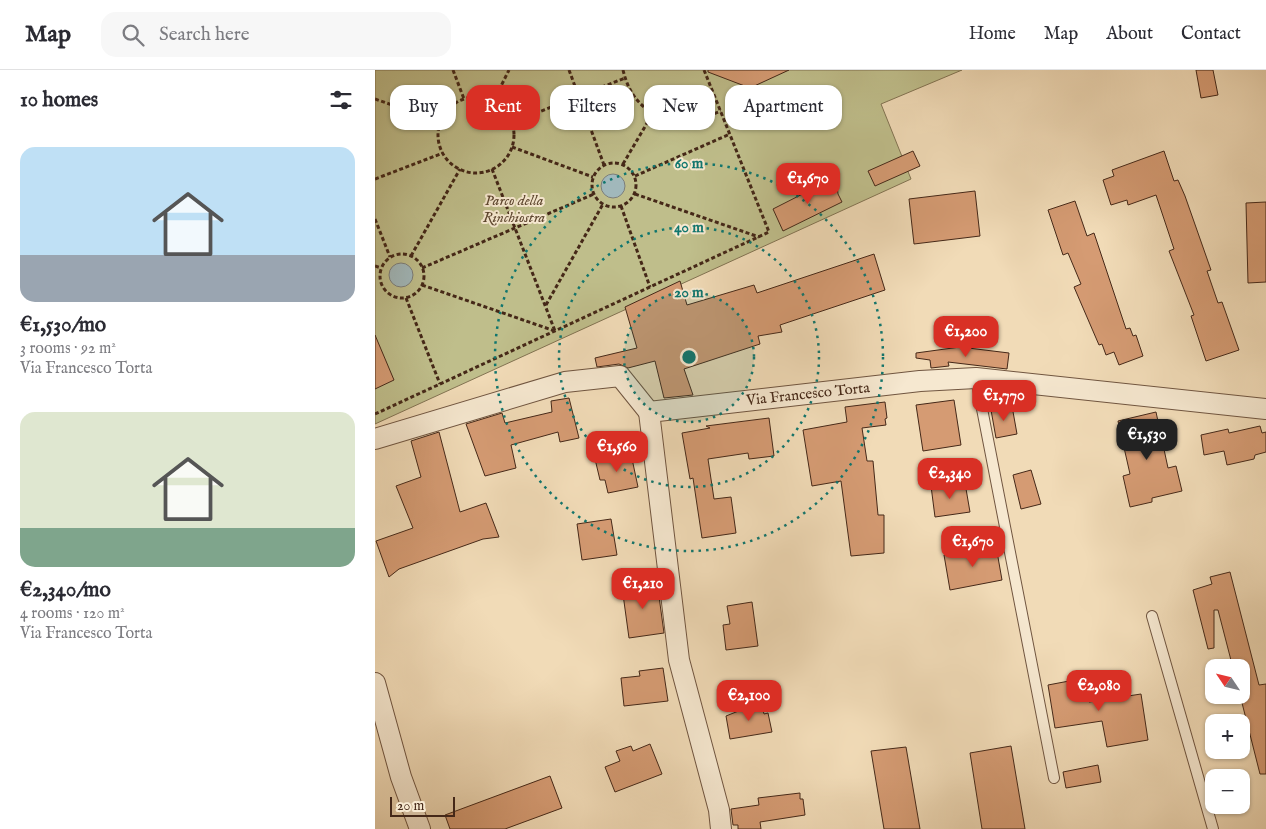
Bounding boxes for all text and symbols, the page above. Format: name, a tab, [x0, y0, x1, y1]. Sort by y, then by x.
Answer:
search box	[101, 12, 451, 57]
text: Map	[25, 19, 71, 50]
icon: search	[119, 21, 147, 49]
text: Search here	[159, 23, 250, 47]
text: Home	[969, 23, 1016, 46]
text: Map	[1044, 23, 1078, 46]
text: About	[1106, 23, 1153, 46]
text: Contact	[1181, 23, 1241, 46]
chip: Buy	[390, 85, 456, 130]
chip: Rent	[466, 85, 540, 130]
chip: Filters	[550, 85, 634, 130]
chip: New	[644, 85, 715, 130]
chip: Apartment	[725, 85, 842, 130]
icon: filters	[327, 86, 355, 114]
text: 10 homes	[20, 87, 98, 114]
text: 60 m	[675, 154, 704, 173]
pin: €1,670	[767, 162, 849, 205]
text: €1,670	[787, 169, 829, 189]
icon: home	[143, 179, 233, 269]
park label: Parco della Rinchiostra	[483, 191, 546, 227]
text: 40 m	[674, 218, 704, 237]
text: 20 m	[674, 283, 704, 302]
text: €1,530/mo	[20, 312, 106, 339]
pin: €1,200	[925, 316, 1007, 358]
text: €1,200	[945, 322, 987, 342]
text: 3 rooms · 92 m²	[20, 339, 116, 359]
centre of rings	[680, 348, 698, 366]
text: Via Francesco Torta	[20, 359, 152, 379]
street label: Via Francesco Torta	[744, 378, 871, 410]
pin: €1,770	[963, 380, 1045, 422]
text: €1,770	[983, 386, 1025, 406]
pin: €1,530	[1106, 418, 1188, 461]
text: €1,530	[1127, 425, 1167, 445]
pin: €1,560	[576, 430, 658, 473]
text: €1,560	[597, 437, 637, 457]
icon: home	[143, 444, 233, 534]
pin: €2,340	[909, 458, 991, 500]
text: €2,340	[929, 464, 971, 484]
pin: €1,670	[932, 526, 1014, 568]
text: €1,670	[952, 532, 994, 552]
pin: €1,210	[602, 568, 684, 610]
text: €1,210	[623, 574, 663, 594]
text: €2,340/mo	[20, 577, 111, 604]
text: 4 rooms · 120 m²	[20, 604, 125, 624]
text: Via Francesco Torta	[20, 624, 152, 644]
north arrow	[1205, 659, 1250, 704]
map controls	[1205, 659, 1250, 814]
pin: €2,080	[1058, 670, 1140, 712]
text: €2,080	[1077, 676, 1121, 696]
pin: €2,100	[708, 680, 790, 722]
text: €2,100	[728, 686, 770, 706]
button: +	[1205, 714, 1250, 759]
button: −	[1205, 769, 1250, 814]
scale bar	[390, 794, 455, 817]
text: 20 m	[397, 797, 424, 815]

